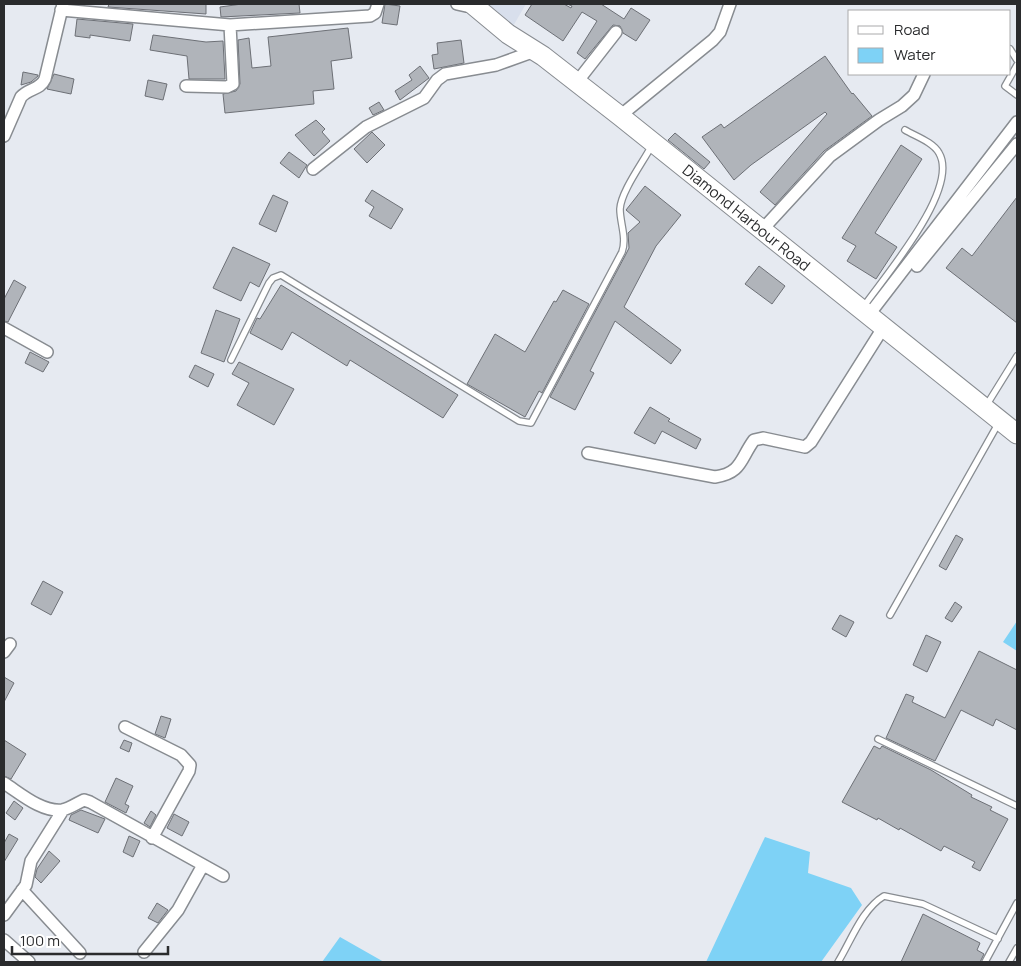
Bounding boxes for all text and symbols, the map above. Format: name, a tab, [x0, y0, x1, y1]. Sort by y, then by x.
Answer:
legend	[848, 10, 1011, 75]
text: Road	[894, 19, 930, 40]
text: Water	[894, 44, 936, 65]
street label: Diamond Harbour Road	[678, 159, 815, 276]
scale bar	[12, 924, 169, 956]
text: 100 m	[20, 930, 60, 951]

